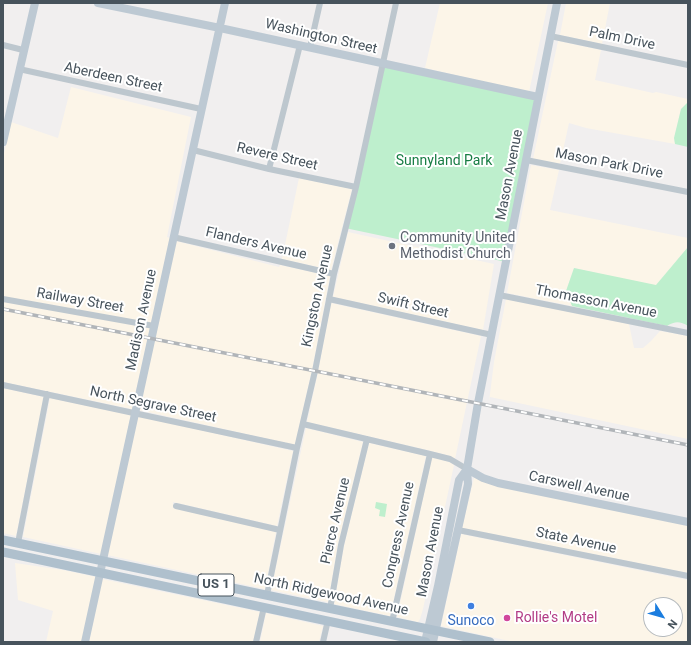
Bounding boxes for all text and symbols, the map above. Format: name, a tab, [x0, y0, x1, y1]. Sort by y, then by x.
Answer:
street label: Washington Street	[263, 16, 379, 58]
street label: Palm Drive	[587, 24, 657, 54]
street label: Aberdeen Street	[62, 59, 164, 97]
street label: Mason Avenue	[493, 128, 527, 222]
street label: Revere Street	[235, 140, 319, 174]
street label: Mason Park Drive	[554, 145, 664, 183]
park label: Sunnyland Park	[396, 153, 492, 169]
street label: Flanders Avenue	[204, 224, 308, 264]
place label: Community United Methodist Church	[400, 230, 515, 262]
marker: Community United Methodist Church	[387, 241, 397, 251]
street label: Kingston Avenue	[299, 243, 337, 349]
street label: Madison Avenue	[123, 268, 161, 372]
street label: Thomasson Avenue	[534, 282, 658, 322]
street label: Railway Street	[35, 285, 125, 317]
street label: Swift Street	[376, 290, 450, 322]
street label: North Segrave Street	[88, 383, 218, 427]
street label: Carswell Avenue	[527, 468, 631, 506]
street label: Pierce Avenue	[318, 476, 354, 566]
street label: Congress Avenue	[380, 480, 418, 590]
street label: Mason Avenue	[414, 505, 448, 599]
street label: State Avenue	[534, 524, 618, 558]
street label: North Ridgewood Avenue	[252, 570, 410, 620]
road number: US 1	[198, 574, 234, 596]
north arrow	[643, 597, 683, 637]
marker: Sunoco	[466, 601, 476, 611]
place label: Rollie's Motel	[515, 610, 597, 626]
place label: Sunoco	[447, 613, 495, 629]
marker: Rollie's Motel	[502, 613, 512, 623]
text: N	[665, 617, 680, 631]

